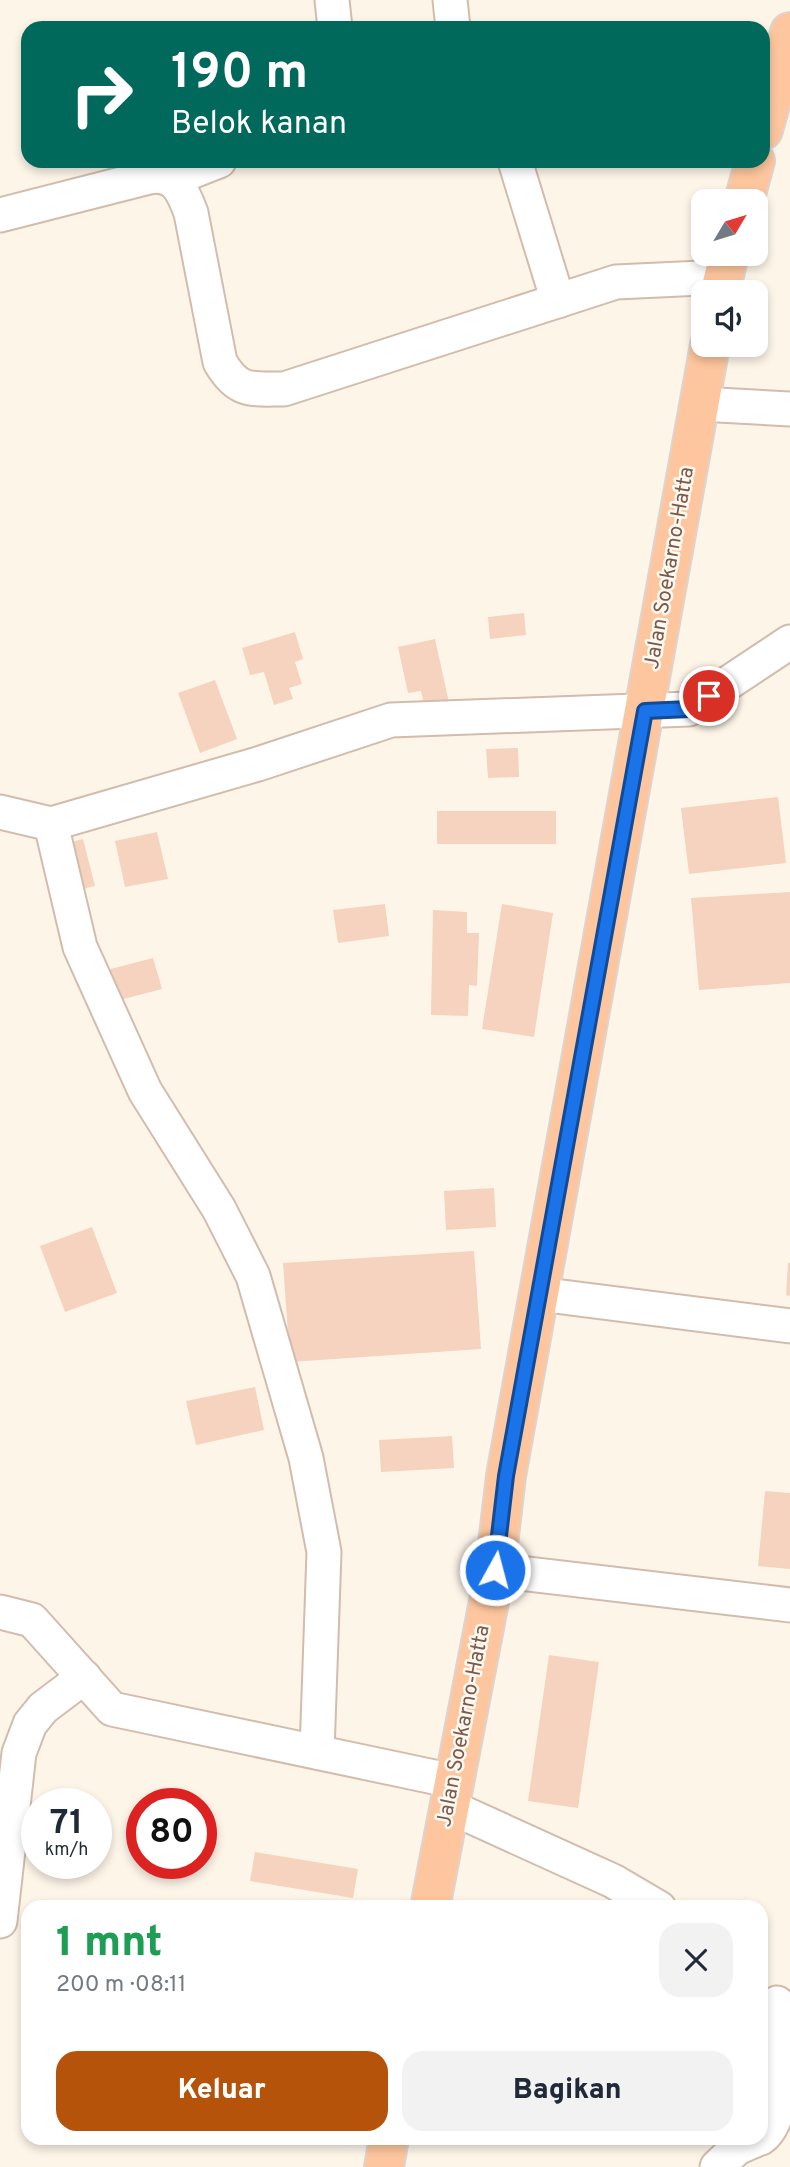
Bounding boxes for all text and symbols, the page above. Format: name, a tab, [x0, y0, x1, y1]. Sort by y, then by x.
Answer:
text: 190 m	[171, 44, 308, 106]
icon: right	[56, 49, 147, 140]
text: Belok kanan	[171, 105, 347, 145]
north arrow	[691, 189, 768, 266]
map controls	[691, 189, 768, 357]
button: sound	[691, 280, 768, 357]
street label: Jalan Soekarno-Hatta	[639, 465, 701, 671]
pin	[679, 666, 739, 726]
icon: arrive	[690, 677, 728, 715]
position arrow	[458, 1533, 532, 1607]
street label: Jalan Soekarno-Hatta	[431, 1623, 497, 1829]
speed limit sign: 80	[126, 1788, 217, 1879]
text: 71	[50, 1802, 83, 1846]
text: km/h	[45, 1839, 88, 1862]
text: 1 mnt	[56, 1918, 163, 1971]
button: close	[659, 1923, 733, 1997]
text: 200 m · 08:11	[56, 1971, 186, 2000]
button: Keluar	[56, 2051, 388, 2131]
button: Bagikan	[402, 2051, 733, 2131]

